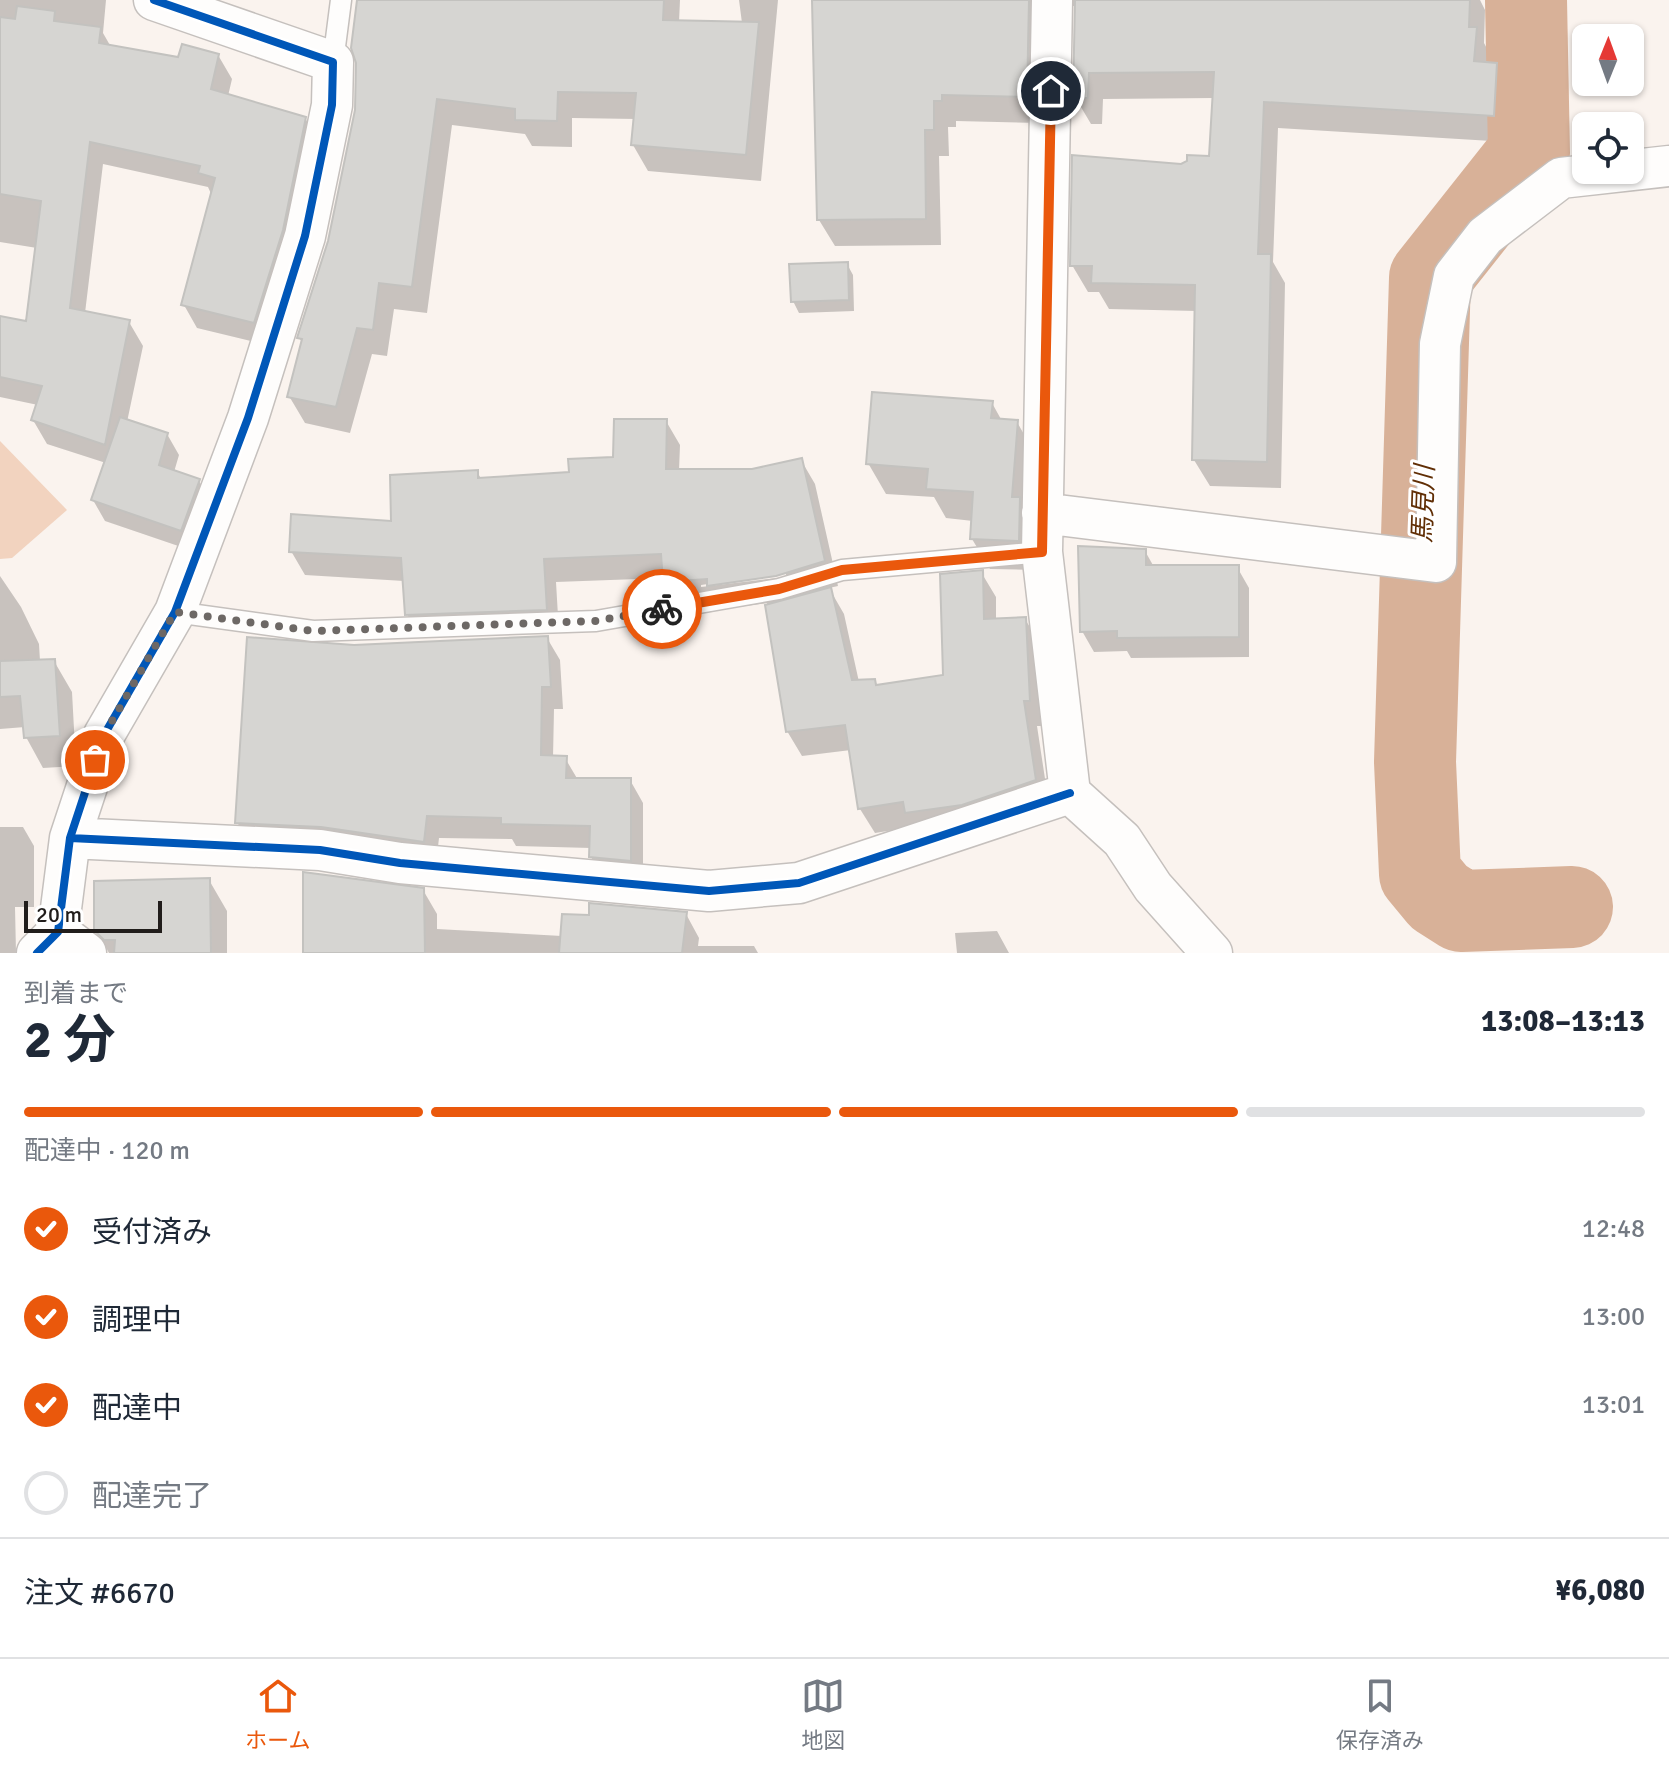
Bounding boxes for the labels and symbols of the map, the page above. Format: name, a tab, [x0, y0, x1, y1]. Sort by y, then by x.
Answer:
north arrow	[1572, 24, 1644, 96]
pin	[1017, 57, 1085, 125]
water label: 馬見川	[1407, 462, 1441, 544]
courier	[622, 569, 702, 649]
pin	[61, 726, 129, 794]
scale bar	[24, 897, 162, 933]

